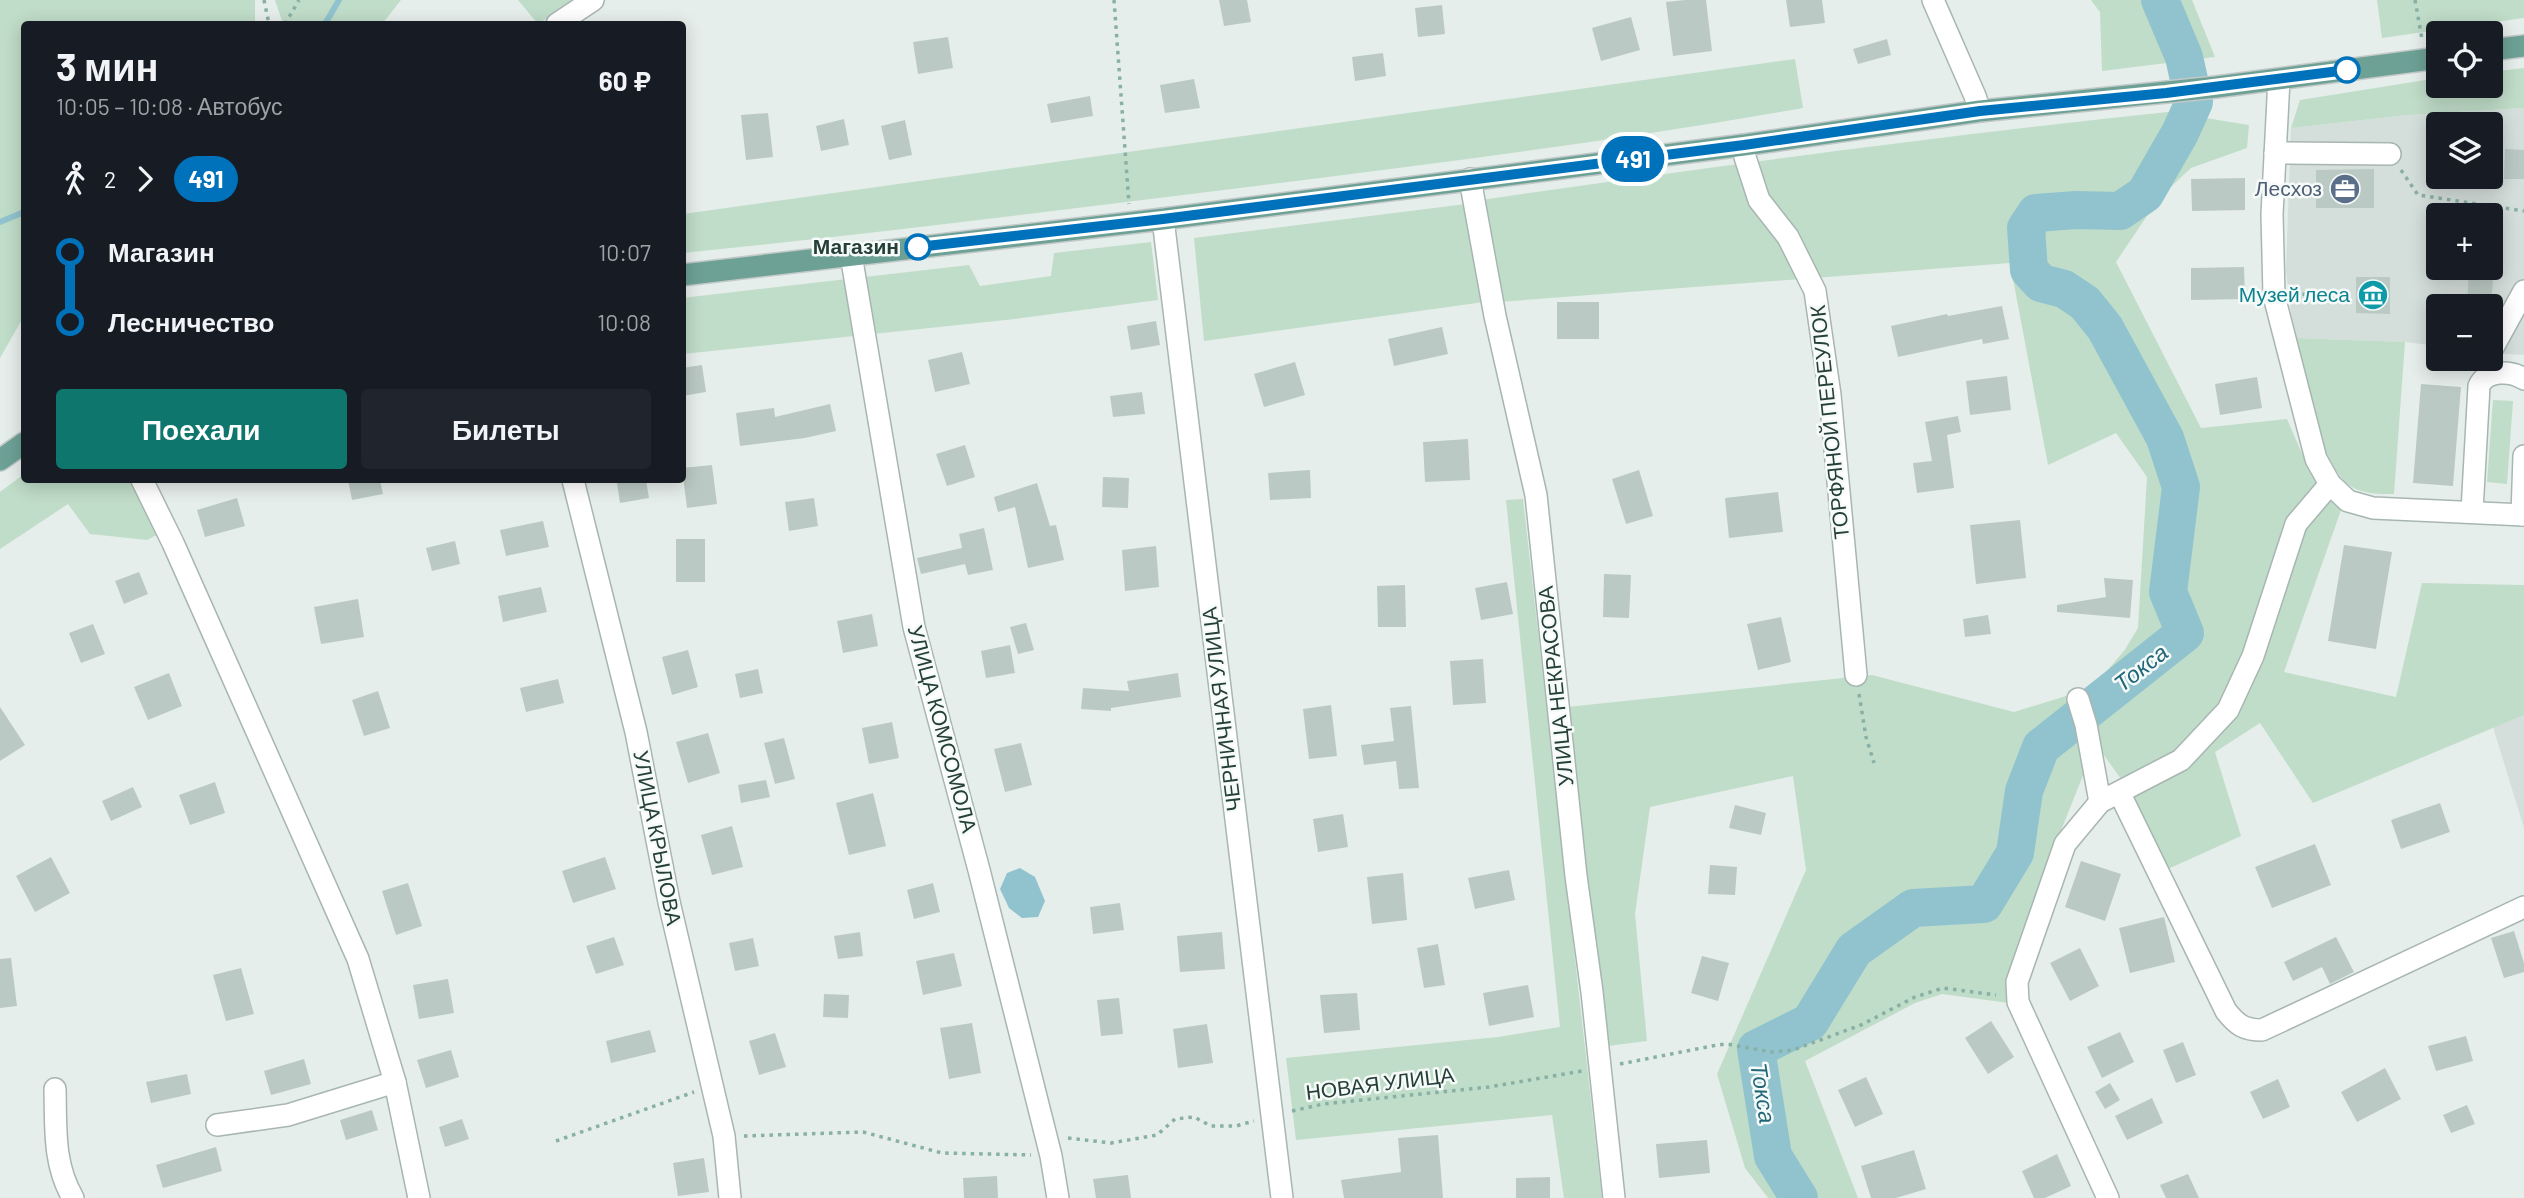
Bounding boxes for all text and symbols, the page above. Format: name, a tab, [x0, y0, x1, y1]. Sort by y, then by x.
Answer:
map controls	[2426, 21, 2503, 371]
button: locate	[2426, 21, 2503, 98]
text: 3 мин	[56, 43, 159, 89]
unlabelled marker	[2334, 57, 2360, 83]
text: 60 ₽	[599, 65, 651, 96]
text: 10:05 – 10:08 · Автобус	[56, 92, 283, 120]
button: layers	[2426, 112, 2503, 189]
line badge: 491	[1593, 136, 1673, 182]
text: 491	[1615, 144, 1651, 173]
icon: walk	[56, 160, 94, 198]
icon: forward	[126, 160, 164, 198]
text: 491	[188, 164, 224, 193]
text: 2	[104, 165, 116, 193]
office icon: Лесхоз	[2328, 172, 2362, 206]
place label: Лесхоз	[2255, 175, 2322, 200]
button: +	[2426, 203, 2503, 280]
place label: Магазин	[813, 233, 899, 258]
marker: Магазин	[905, 234, 931, 260]
text: Магазин	[108, 236, 215, 267]
text: 10:07	[598, 238, 651, 266]
museum icon: Музей леса	[2356, 278, 2390, 312]
place label: Музей леса	[2239, 281, 2350, 306]
button: −	[2426, 294, 2503, 371]
street label: ТОРФЯНОЙ ПЕРЕУЛОК	[1804, 303, 1853, 540]
text: Лесничество	[108, 306, 274, 337]
text: 10:08	[597, 308, 651, 336]
button: Поехали	[56, 389, 347, 469]
button: Билеты	[361, 389, 651, 469]
street label: УЛИЦА НЕКРАСОВА	[1532, 585, 1577, 787]
street label: ЧЕРНИЧНАЯ УЛИЦА	[1196, 605, 1245, 813]
street label: УЛИЦА КОМСОМОЛА	[904, 622, 983, 835]
water label: Токса	[2108, 637, 2173, 697]
street label: УЛИЦА КРЫЛОВА	[629, 748, 688, 927]
street label: НОВАЯ УЛИЦА	[1304, 1061, 1455, 1104]
water label: Токса	[1745, 1061, 1783, 1125]

